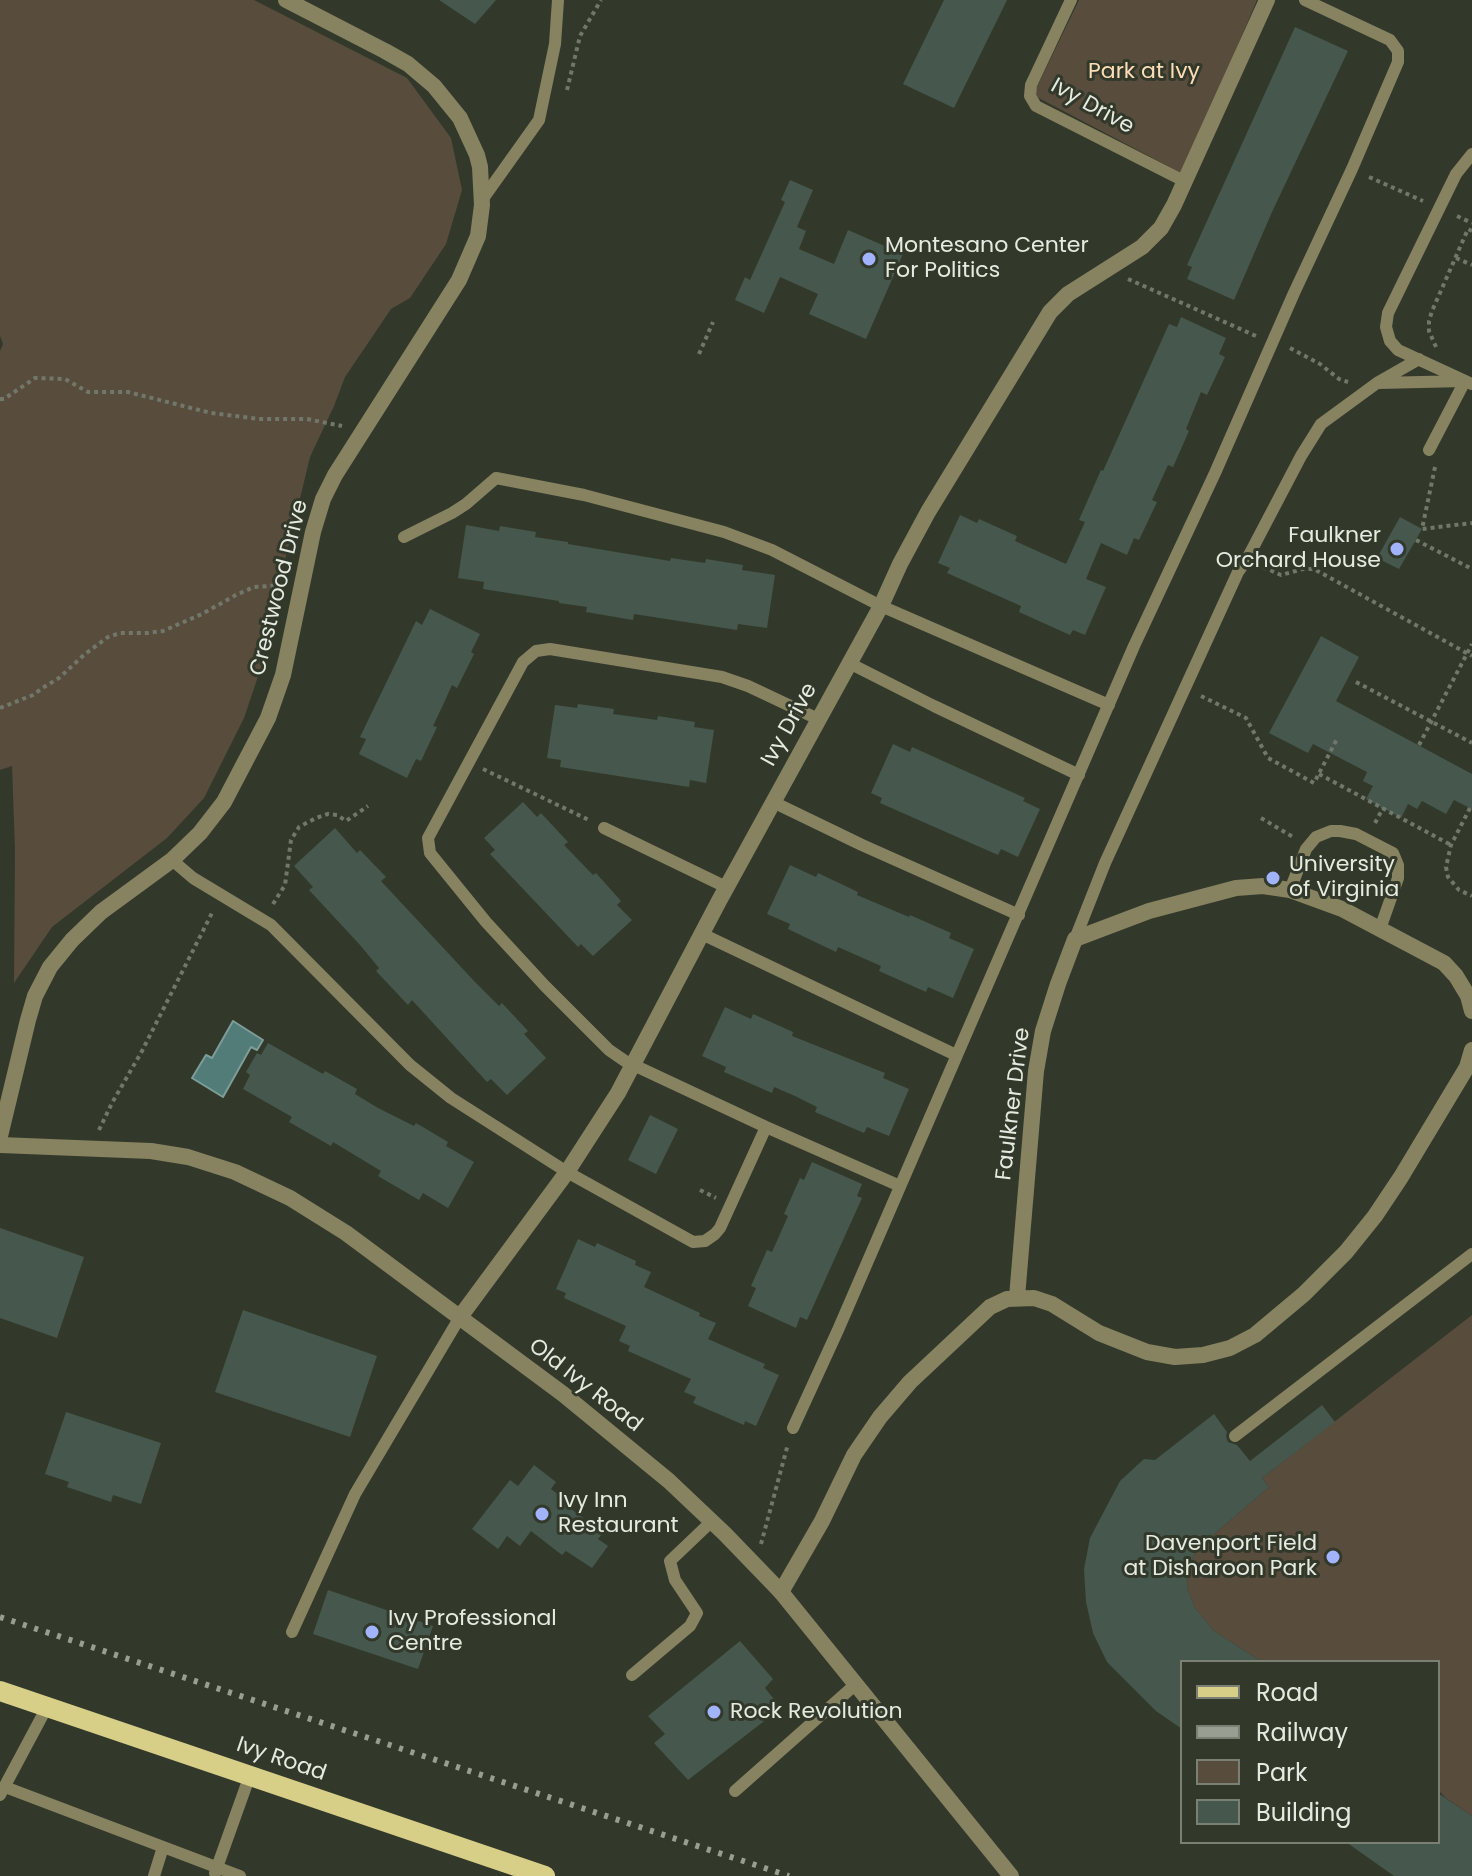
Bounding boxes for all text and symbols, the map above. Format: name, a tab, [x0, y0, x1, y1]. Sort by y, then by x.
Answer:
park label: Park at Ivy	[1088, 59, 1200, 85]
street label: Ivy Drive	[1046, 73, 1138, 141]
place label: Montesano Center For Politics	[885, 233, 1089, 284]
marker: Montesano Center For Politics	[860, 250, 878, 268]
street label: Crestwood Drive	[245, 497, 315, 679]
place label: Faulkner Orchard House	[1216, 523, 1381, 574]
marker: Faulkner Orchard House	[1388, 540, 1406, 558]
street label: Ivy Drive	[756, 679, 824, 771]
place label: University of Virginia	[1289, 852, 1399, 904]
marker: University of Virginia	[1264, 869, 1282, 887]
street label: Faulkner Drive	[992, 1026, 1036, 1182]
street label: Old Ivy Road	[523, 1334, 647, 1438]
place label: Ivy Inn Restaurant	[558, 1488, 679, 1540]
marker: Ivy Inn Restaurant	[533, 1505, 551, 1523]
place label: Davenport Field at Disharoon Park	[1123, 1531, 1317, 1582]
marker: Davenport Field at Disharoon Park	[1324, 1548, 1342, 1566]
place label: Ivy Professional Centre	[388, 1606, 557, 1658]
marker: Ivy Professional Centre	[363, 1623, 381, 1641]
legend	[1180, 1660, 1440, 1844]
text: Road	[1256, 1676, 1318, 1709]
place label: Rock Revolution	[730, 1699, 903, 1725]
marker: Rock Revolution	[705, 1703, 723, 1721]
text: Railway	[1256, 1716, 1348, 1749]
street label: Ivy Road	[233, 1732, 329, 1788]
text: Park	[1256, 1756, 1307, 1789]
text: Building	[1256, 1796, 1352, 1829]

